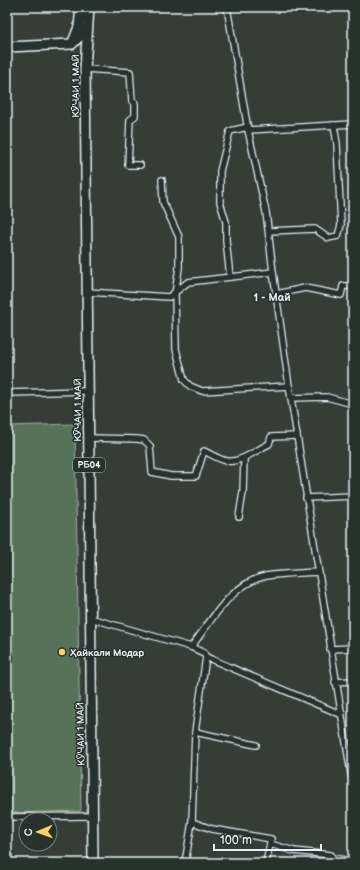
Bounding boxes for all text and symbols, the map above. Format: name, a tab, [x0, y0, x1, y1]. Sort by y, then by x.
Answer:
street label: КӮЧАИ 1 МАЙ	[70, 54, 82, 118]
district label: 1 - Май	[253, 291, 291, 304]
street label: КӮЧАИ 1 МАЙ	[72, 378, 84, 442]
road number: РБ04	[73, 458, 105, 472]
marker: Ҳайкали Модар	[57, 647, 67, 657]
place label: Ҳайкали Модар	[70, 647, 144, 659]
street label: КӮЧАИ 1 МАЙ	[74, 702, 88, 766]
north arrow	[18, 812, 58, 852]
scale bar	[214, 826, 321, 852]
text: С	[22, 828, 35, 836]
text: 100 m	[220, 833, 252, 848]

